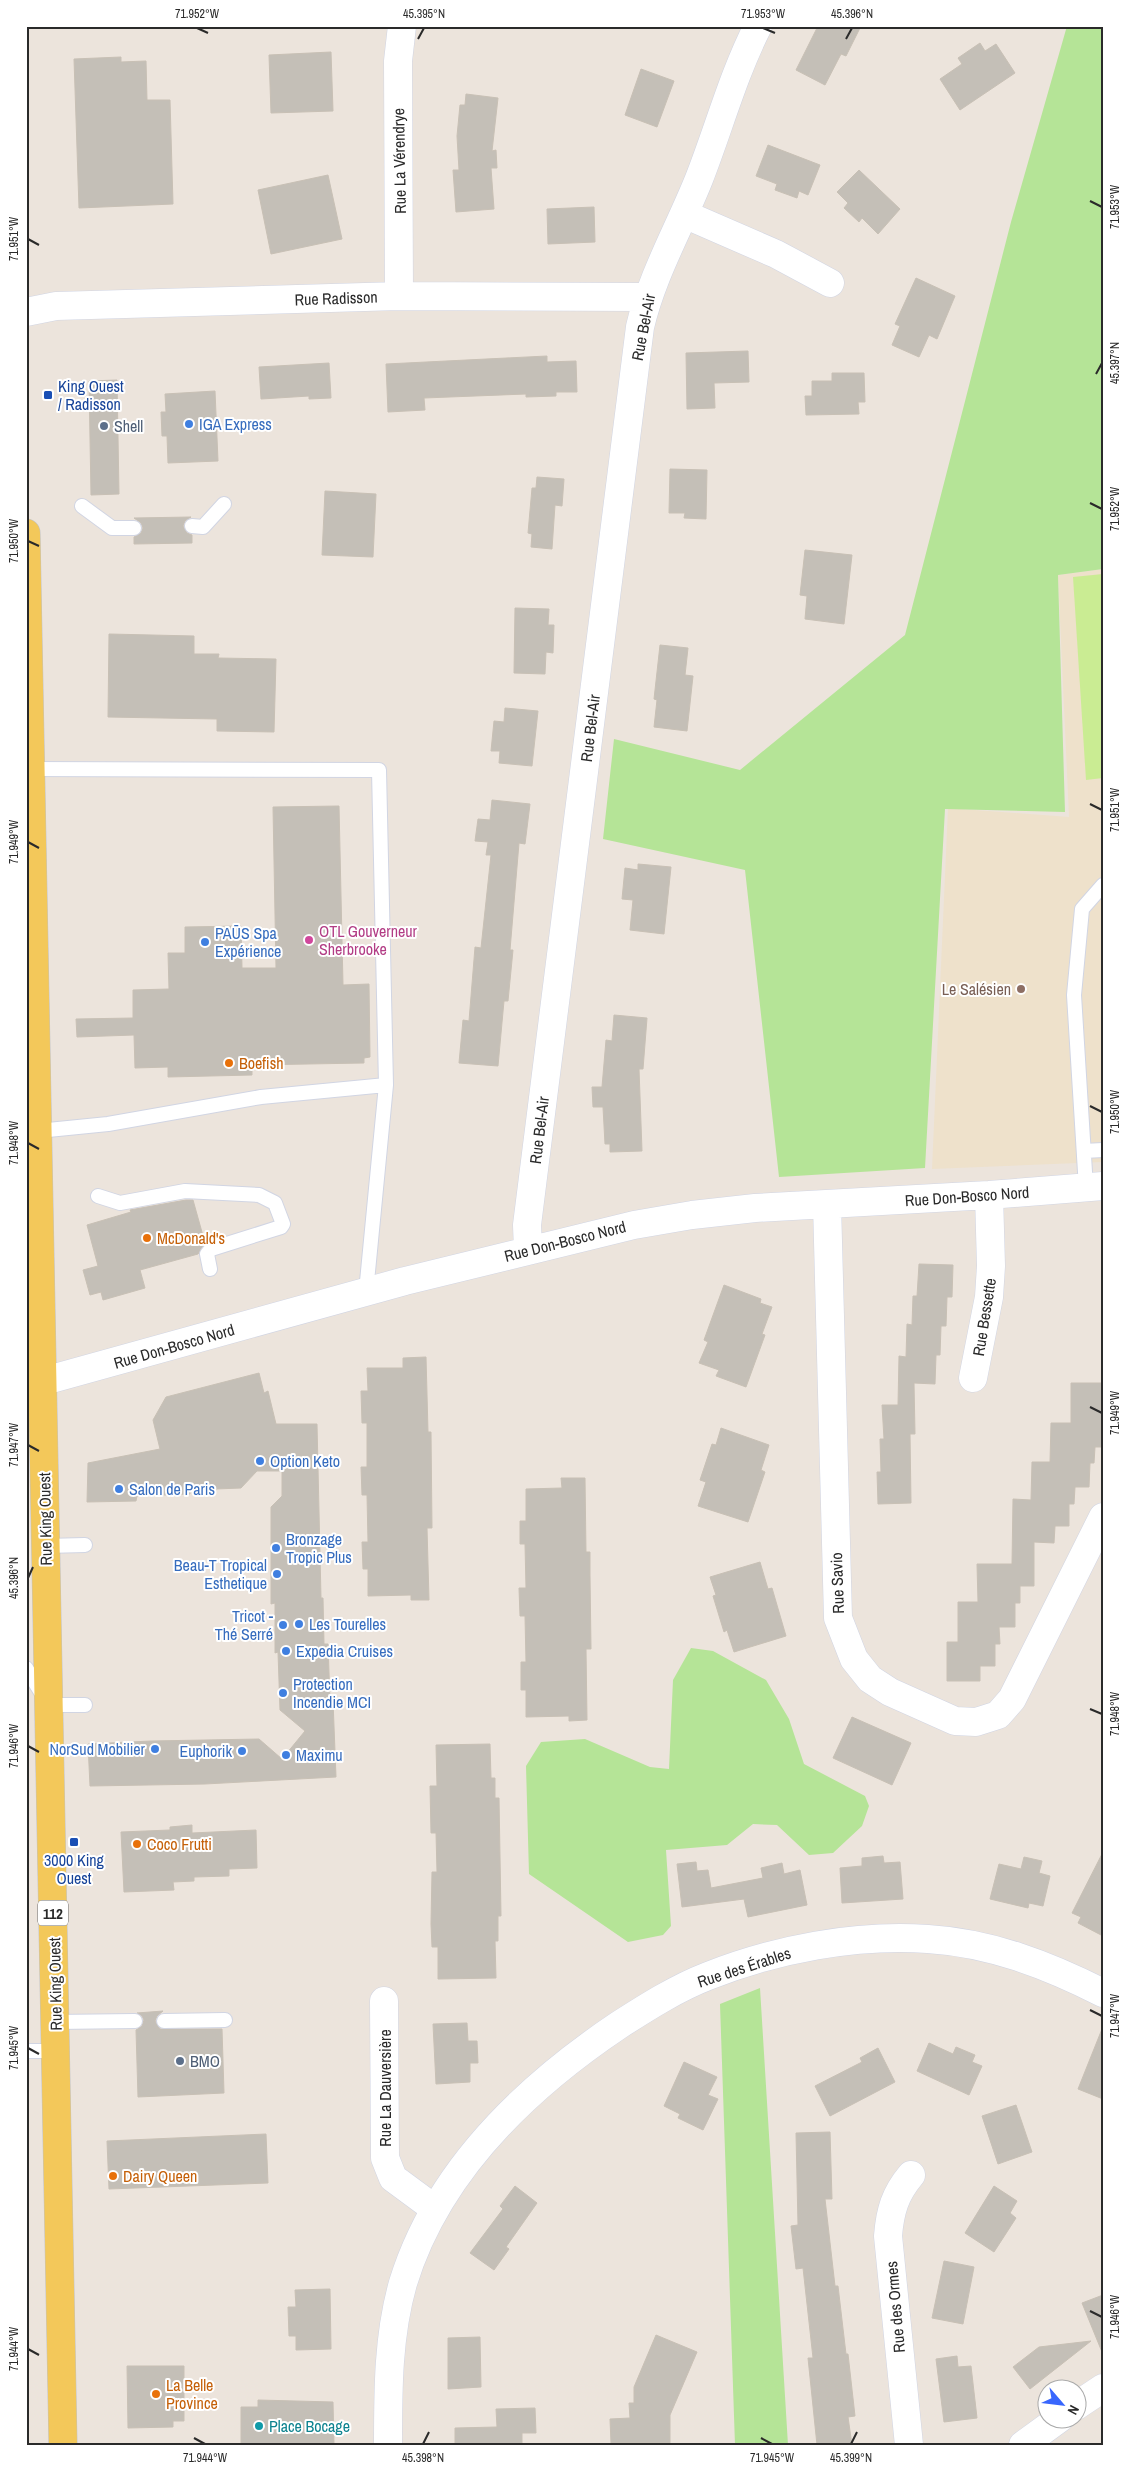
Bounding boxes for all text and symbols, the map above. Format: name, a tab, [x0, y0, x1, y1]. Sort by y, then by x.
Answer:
text: 71.952°W	[175, 6, 220, 22]
text: 45.395°N	[403, 6, 445, 22]
text: 71.953°W	[741, 6, 786, 22]
text: 45.396°N	[831, 6, 873, 22]
street label: Rue La Vérendrye	[387, 108, 411, 214]
text: 71.953°W	[1107, 184, 1123, 229]
text: 71.951°W	[6, 216, 22, 261]
street label: Rue Radisson	[294, 286, 378, 310]
street label: Rue Bel-Air	[626, 291, 660, 362]
text: 45.397°N	[1107, 342, 1123, 384]
place label: King Ouest / Radisson	[58, 375, 124, 415]
marker: King Ouest / Radisson	[42, 389, 54, 401]
place label: IGA Express	[199, 413, 272, 435]
place label: Shell	[114, 415, 143, 437]
marker: IGA Express	[183, 418, 195, 430]
marker: Shell	[98, 420, 110, 432]
text: 71.952°W	[1107, 486, 1123, 531]
text: 71.950°W	[6, 518, 22, 563]
street label: Rue Bel-Air	[575, 692, 605, 763]
text: 71.951°W	[1107, 787, 1123, 832]
text: 71.949°W	[6, 819, 22, 864]
place label: OTL Gouverneur Sherbrooke	[319, 920, 418, 960]
place label: PAŪS Spa Expérience	[215, 922, 281, 962]
marker: OTL Gouverneur Sherbrooke	[303, 934, 315, 946]
marker: PAŪS Spa Expérience	[199, 936, 211, 948]
place label: Le Salésien	[942, 978, 1011, 1000]
marker: Le Salésien	[1015, 983, 1027, 995]
place label: Boefish	[239, 1052, 284, 1074]
marker: Boefish	[223, 1057, 235, 1069]
text: 71.950°W	[1107, 1089, 1123, 1134]
street label: Rue Bel-Air	[524, 1094, 554, 1165]
text: 71.948°W	[6, 1120, 22, 1165]
street label: Rue Don-Bosco Nord	[904, 1181, 1030, 1211]
street label: Rue Don-Bosco Nord	[502, 1215, 628, 1267]
place label: McDonald's	[157, 1227, 225, 1249]
marker: McDonald's	[141, 1232, 153, 1244]
street label: Rue Bessette	[967, 1276, 1001, 1358]
street label: Rue Don-Bosco Nord	[111, 1318, 237, 1374]
text: 71.949°W	[1107, 1390, 1123, 1435]
text: 71.947°W	[6, 1422, 22, 1467]
place label: Option Keto	[270, 1450, 340, 1472]
marker: Option Keto	[254, 1455, 266, 1467]
street label: Rue King Ouest	[33, 1472, 57, 1566]
place label: Salon de Paris	[129, 1478, 215, 1500]
marker: Salon de Paris	[113, 1483, 125, 1495]
place label: Bronzage Tropic Plus	[286, 1528, 352, 1568]
marker: Bronzage Tropic Plus	[270, 1542, 282, 1554]
street label: Rue Savio	[825, 1552, 849, 1614]
place label: Beau-T Tropical Esthetique	[174, 1554, 267, 1594]
text: 45.396°N	[6, 1557, 22, 1599]
marker: Beau-T Tropical Esthetique	[271, 1568, 283, 1580]
place label: Tricot - Thé Serré	[215, 1605, 274, 1645]
place label: Les Tourelles	[309, 1613, 386, 1635]
marker: Les Tourelles	[293, 1618, 305, 1630]
marker: Tricot - Thé Serré	[277, 1619, 289, 1631]
place label: Expedia Cruises	[296, 1640, 393, 1662]
marker: Expedia Cruises	[280, 1645, 292, 1657]
place label: Protection Incendie MCI	[293, 1673, 371, 1713]
marker: Protection Incendie MCI	[277, 1687, 289, 1699]
text: 71.948°W	[1107, 1691, 1123, 1736]
text: 71.946°W	[6, 1723, 22, 1768]
place label: NorSud Mobilier	[49, 1738, 146, 1760]
place label: Euphorik	[179, 1740, 232, 1762]
marker: NorSud Mobilier	[149, 1743, 161, 1755]
place label: Maximu	[296, 1744, 343, 1766]
marker: Euphorik	[236, 1745, 248, 1757]
marker: Maximu	[280, 1749, 292, 1761]
place label: Coco Frutti	[147, 1833, 212, 1855]
marker: 3000 King Ouest	[68, 1836, 80, 1848]
marker: Coco Frutti	[131, 1838, 143, 1850]
place label: 3000 King Ouest	[44, 1849, 105, 1889]
road number: 112	[38, 1900, 68, 1926]
street label: Rue King Ouest	[43, 1937, 67, 2031]
street label: Rue des Érables	[694, 1942, 794, 1992]
text: 71.947°W	[1107, 1993, 1123, 2038]
text: 71.945°W	[6, 2025, 22, 2070]
street label: Rue La Dauversière	[374, 2029, 396, 2147]
place label: BMO	[190, 2050, 220, 2072]
marker: BMO	[174, 2055, 186, 2067]
place label: Dairy Queen	[123, 2165, 197, 2187]
marker: Dairy Queen	[107, 2170, 119, 2182]
street label: Rue des Ormes	[880, 2260, 910, 2354]
text: 71.946°W	[1107, 2294, 1123, 2339]
text: 71.944°W	[6, 2326, 22, 2371]
place label: La Belle Province	[166, 2374, 218, 2414]
north arrow	[1036, 2378, 1086, 2428]
marker: La Belle Province	[150, 2388, 162, 2400]
text: N	[1064, 2402, 1083, 2418]
place label: Place Bocage	[269, 2415, 350, 2437]
marker: Place Bocage	[253, 2420, 265, 2432]
text: 71.944°W	[183, 2450, 228, 2466]
text: 45.398°N	[402, 2450, 444, 2466]
text: 71.945°W	[750, 2450, 795, 2466]
text: 45.399°N	[830, 2450, 872, 2466]

